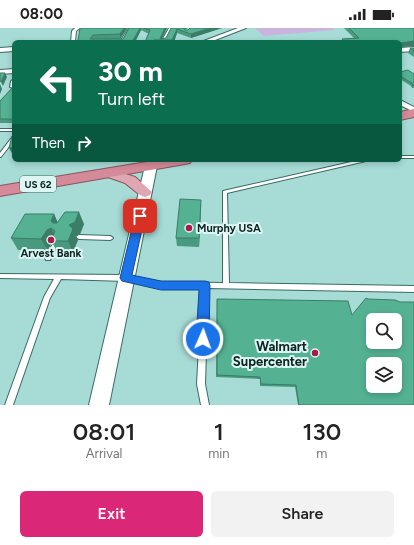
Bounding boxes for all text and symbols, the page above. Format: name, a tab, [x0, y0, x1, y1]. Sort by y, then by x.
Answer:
text: 08:00	[20, 5, 63, 23]
text: 30 m	[98, 54, 163, 88]
icon: left	[32, 56, 84, 108]
text: Turn left	[98, 88, 165, 110]
icon: right	[73, 132, 95, 154]
text: Then	[32, 134, 65, 152]
road number: US 62	[20, 176, 56, 192]
pin	[123, 199, 157, 233]
icon: arrive	[129, 205, 151, 227]
place label: Murphy USA	[197, 222, 261, 235]
marker: Murphy USA	[184, 223, 194, 233]
marker: Arvest Bank	[46, 235, 56, 245]
place label: Arvest Bank	[21, 247, 82, 260]
map controls	[366, 313, 402, 393]
button: search	[366, 313, 402, 349]
position arrow	[182, 318, 224, 360]
place label: Walmart Supercenter	[233, 339, 307, 369]
marker: Walmart Supercenter	[310, 348, 320, 358]
button: layers	[366, 357, 402, 393]
text: 08:01	[73, 417, 135, 446]
text: 1	[214, 417, 224, 446]
text: 130	[302, 417, 341, 446]
text: Arrival	[86, 446, 122, 461]
text: min	[208, 446, 230, 461]
text: m	[316, 446, 327, 461]
button: Exit	[20, 491, 203, 537]
button: Share	[211, 491, 394, 537]

